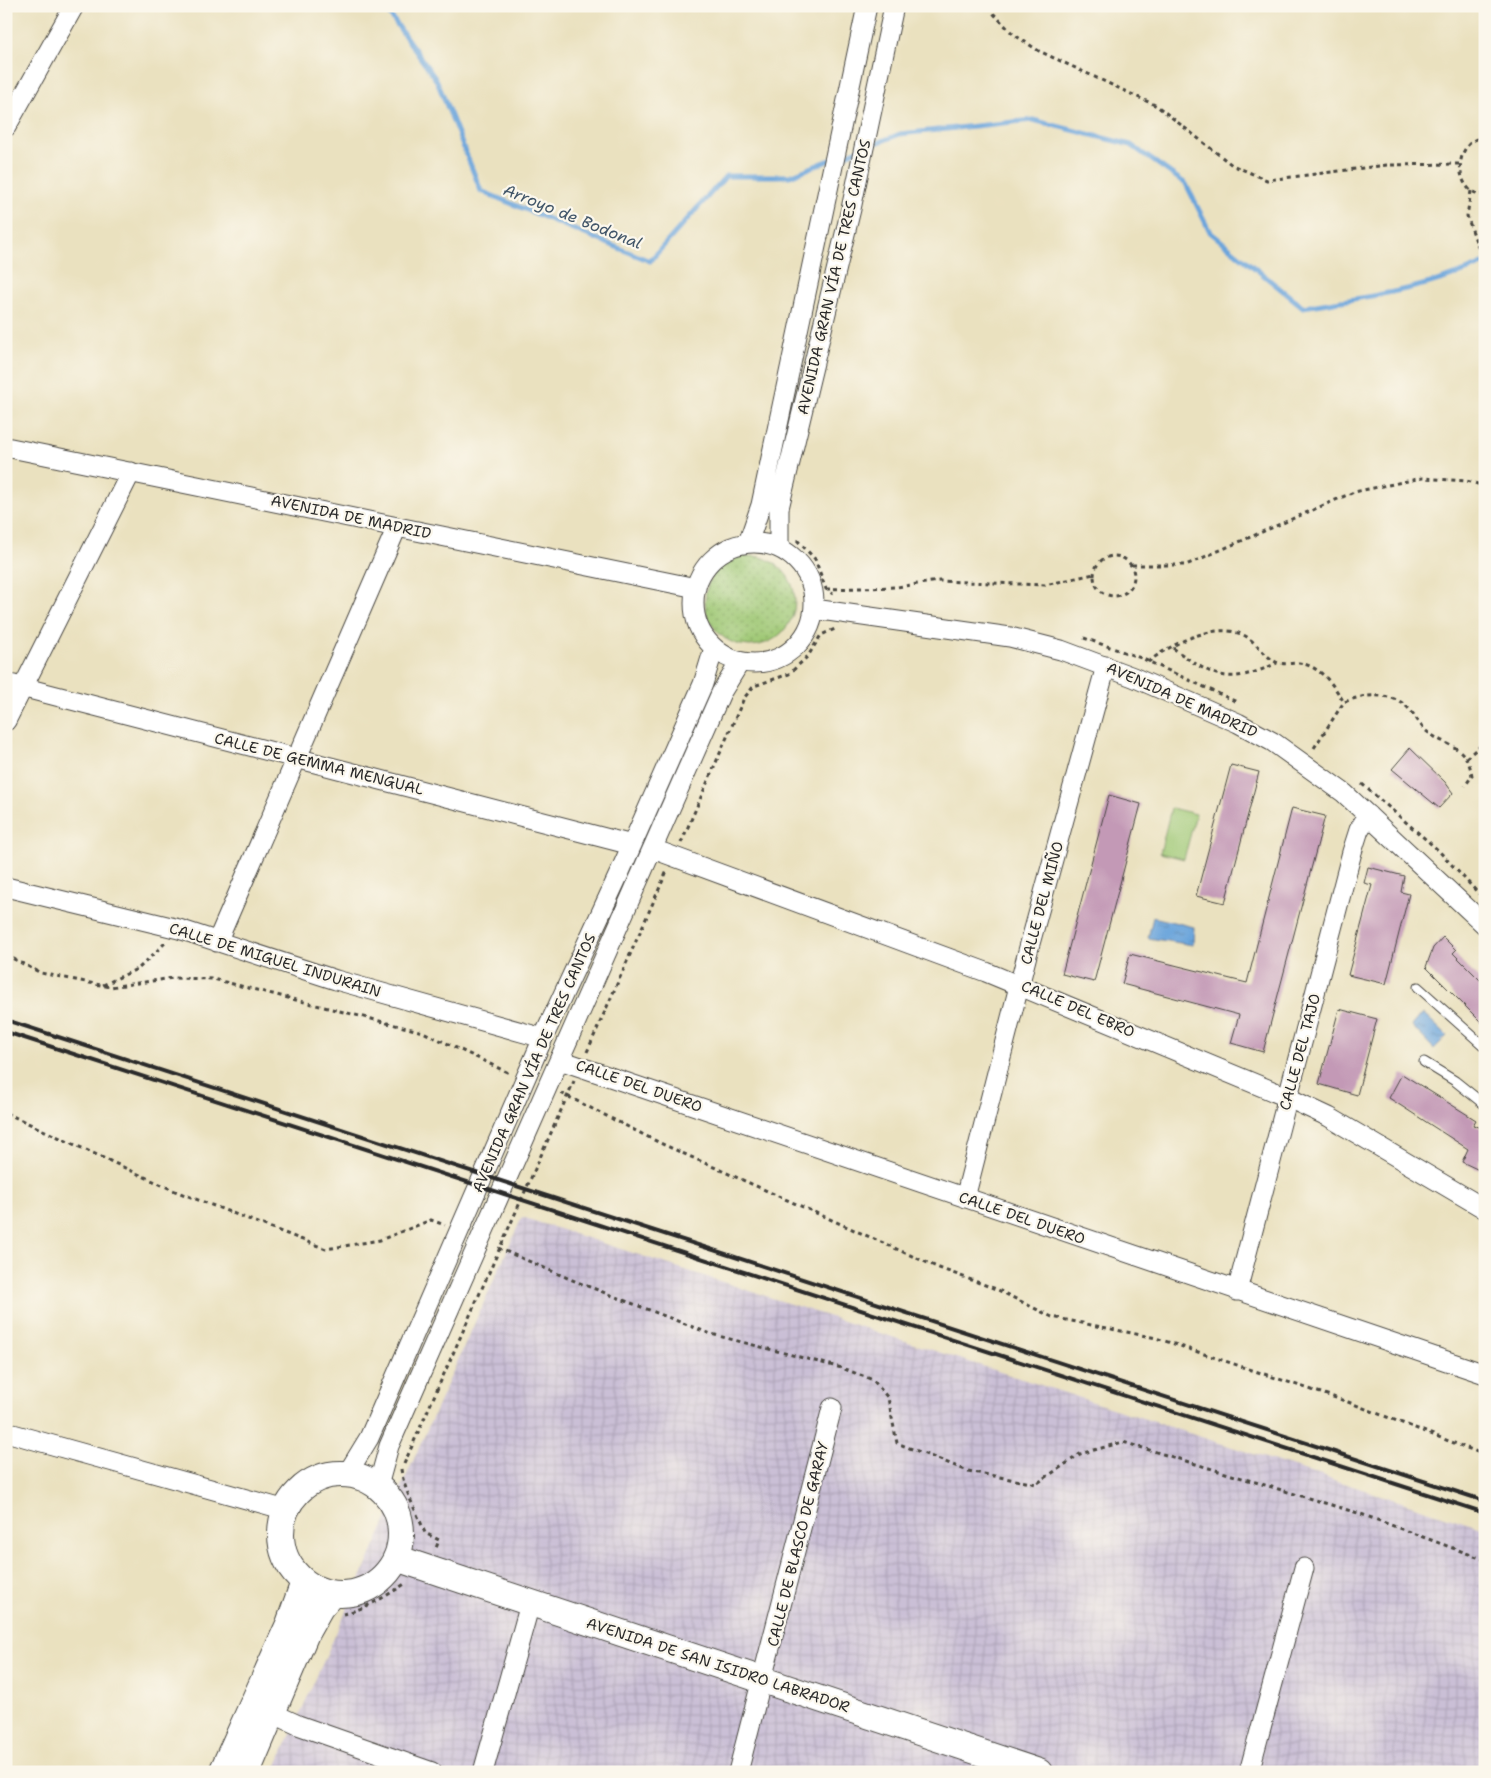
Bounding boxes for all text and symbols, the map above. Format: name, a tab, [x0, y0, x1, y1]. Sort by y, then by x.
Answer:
street label: AVENIDA GRAN VÍA DE TRES CANTOS	[792, 137, 875, 417]
water label: Arroyo de Bodonal	[500, 179, 645, 254]
street label: AVENIDA DE MADRID	[269, 490, 433, 544]
street label: AVENIDA DE MADRID	[1103, 658, 1261, 742]
street label: CALLE DE GEMMA MENGUAL	[212, 728, 426, 800]
street label: CALLE DEL MIÑO	[1014, 839, 1068, 967]
street label: CALLE DE MIGUEL INDURAIN	[167, 918, 383, 1002]
street label: AVENIDA GRAN VÍA DE TRES CANTOS	[467, 930, 600, 1196]
street label: CALLE DEL EBRO	[1018, 976, 1138, 1042]
street label: CALLE DEL TAJO	[1275, 991, 1325, 1113]
street label: CALLE DEL DUERO	[573, 1055, 705, 1117]
street label: CALLE DEL DUERO	[956, 1187, 1088, 1249]
street label: CALLE DE BLASCO DE GARAY	[763, 1439, 833, 1649]
street label: AVENIDA DE SAN ISIDRO LABRADOR	[584, 1613, 852, 1717]

